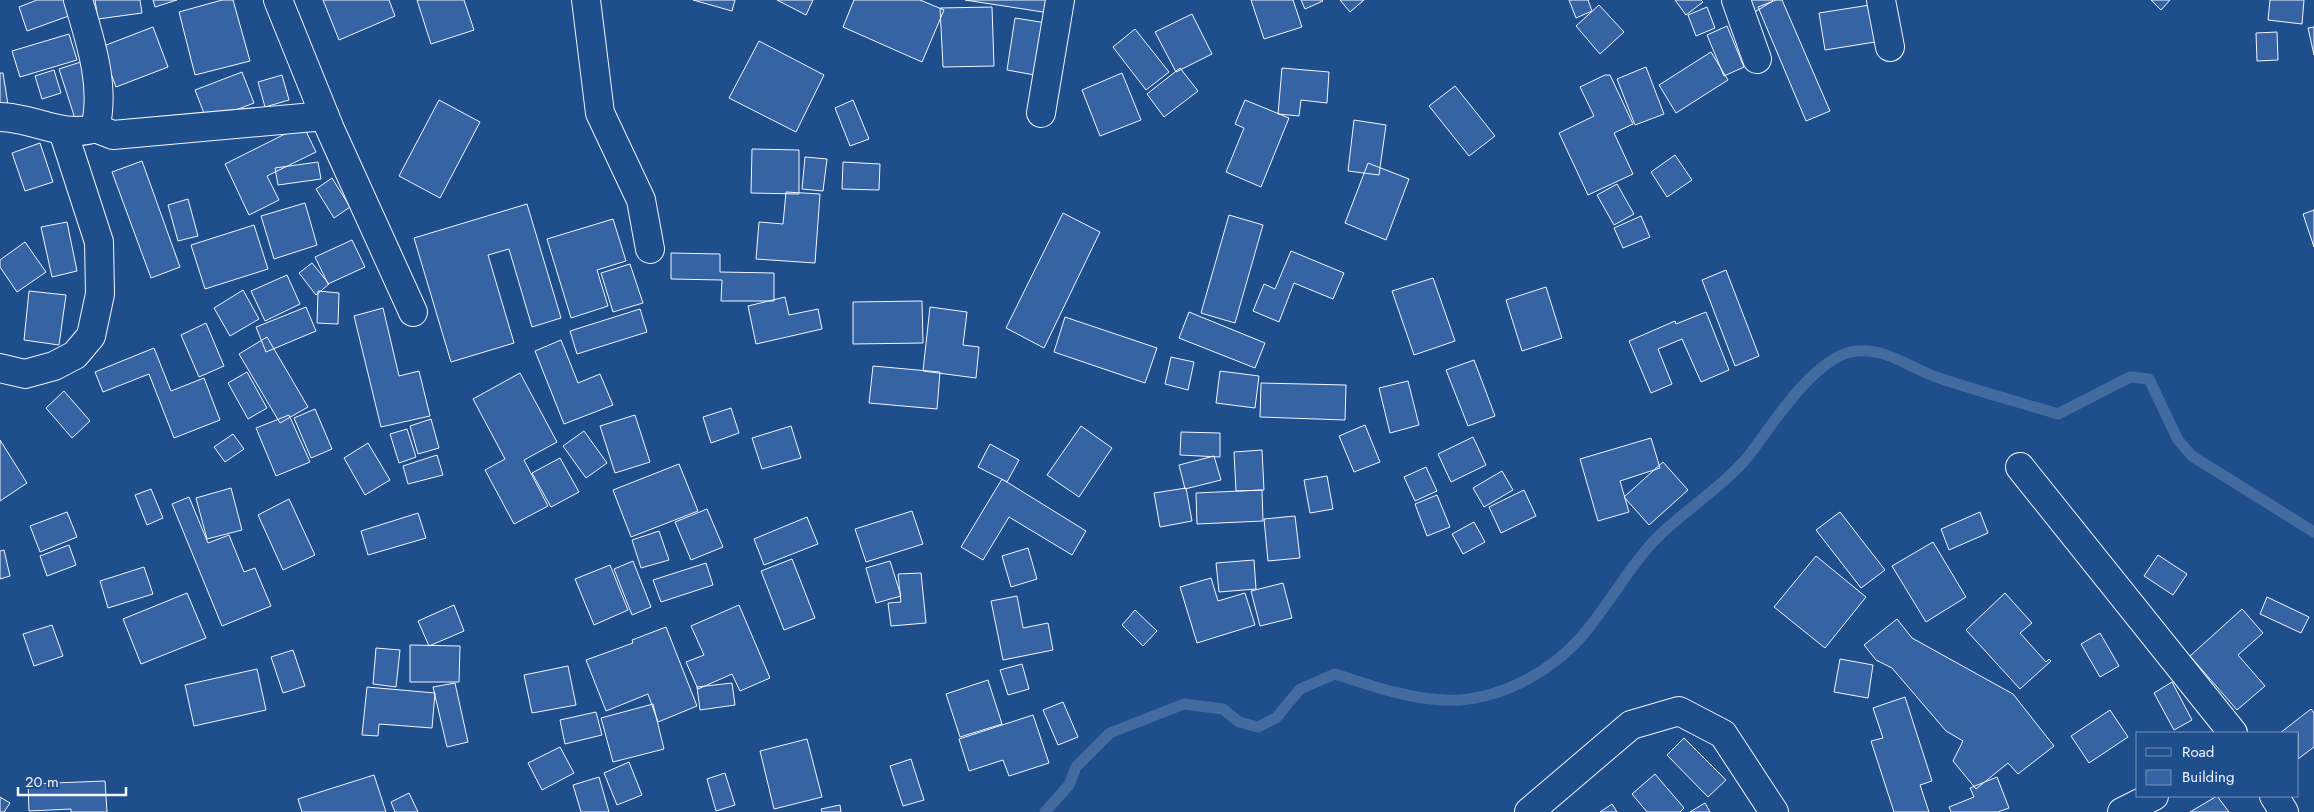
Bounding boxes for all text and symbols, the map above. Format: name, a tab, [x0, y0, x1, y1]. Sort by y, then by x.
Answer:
legend	[2136, 732, 2299, 797]
text: Road	[2182, 741, 2214, 763]
scale bar	[18, 764, 125, 796]
text: Building	[2182, 766, 2234, 788]
text: 20 m	[25, 771, 59, 793]

